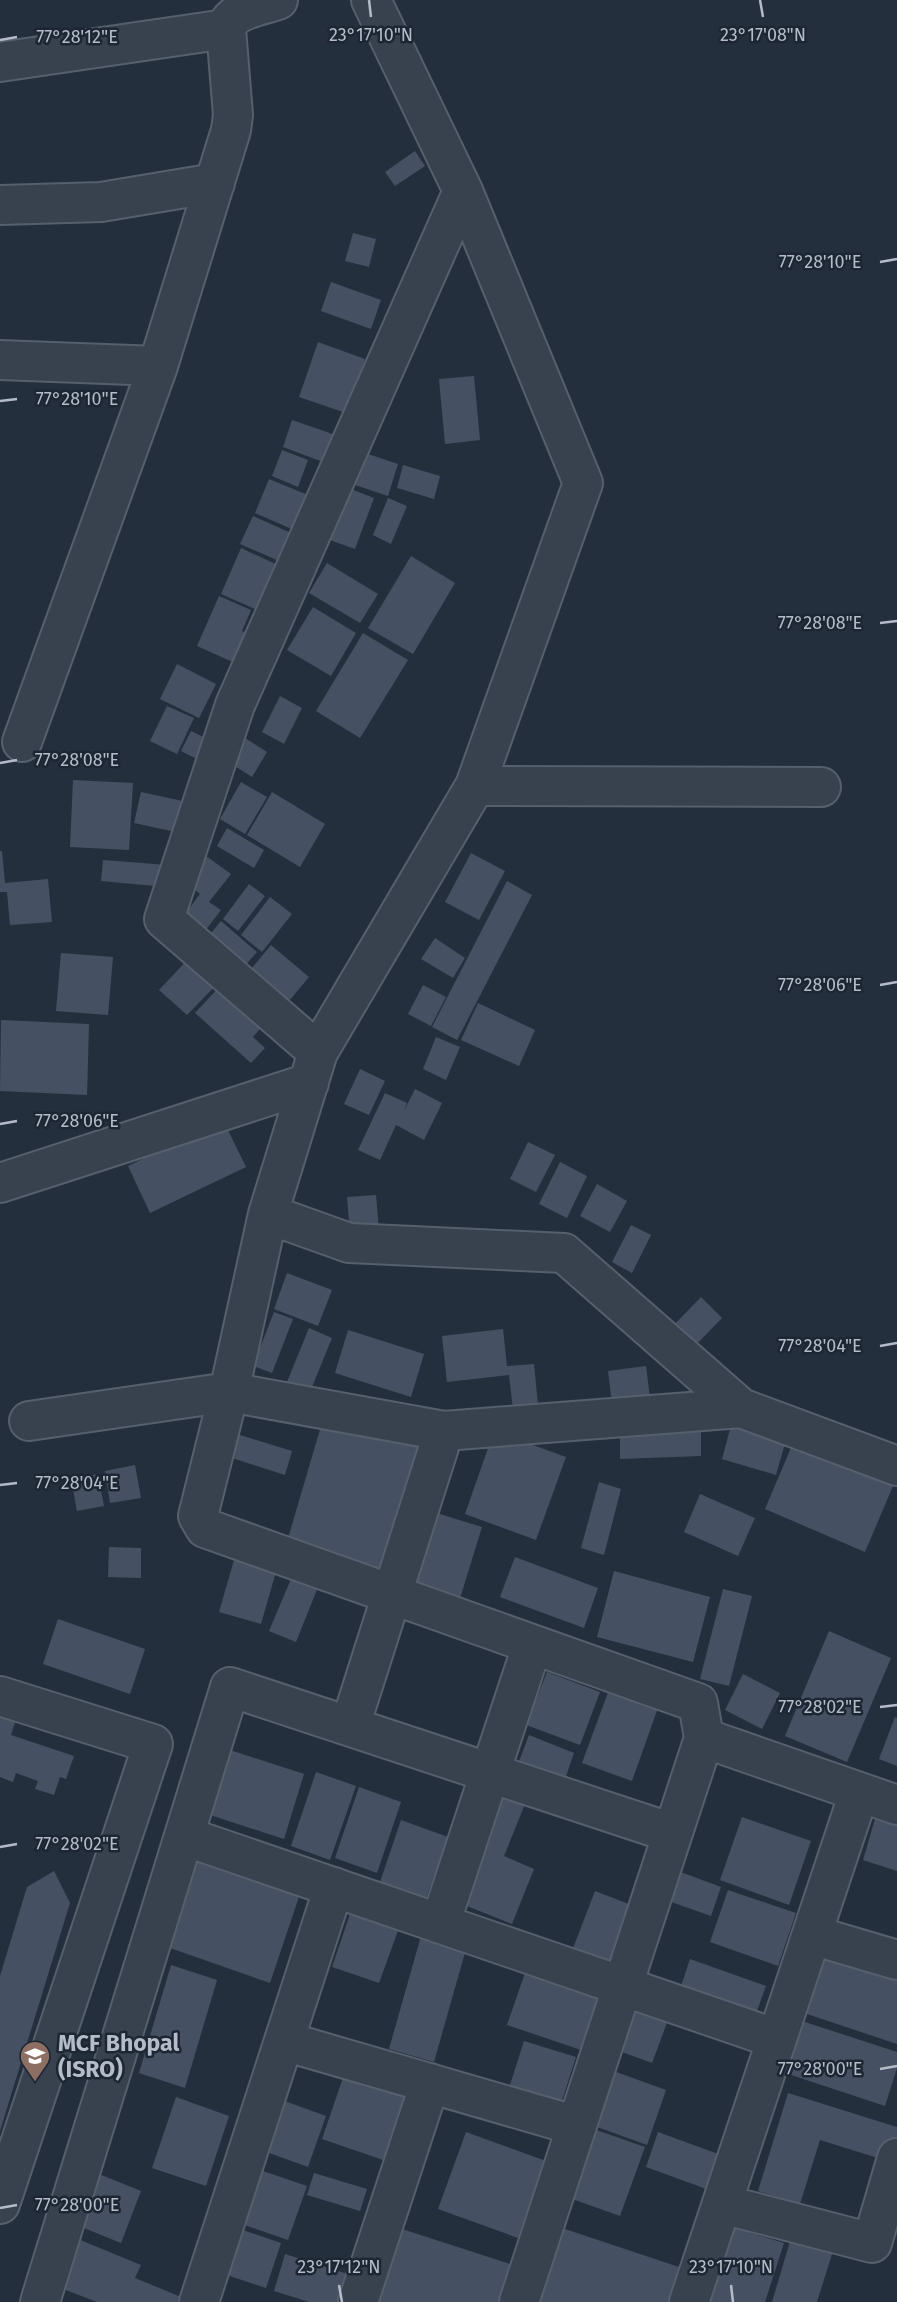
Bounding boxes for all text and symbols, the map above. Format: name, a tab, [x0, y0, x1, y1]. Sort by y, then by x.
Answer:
text: 23°17'10"N	[329, 24, 413, 46]
text: 23°17'08"N	[720, 24, 806, 46]
text: 77°28'12"E	[36, 26, 118, 48]
text: 77°28'10"E	[779, 251, 861, 273]
text: 77°28'10"E	[36, 388, 118, 410]
text: 77°28'08"E	[778, 612, 862, 634]
text: 77°28'08"E	[35, 749, 119, 771]
text: 77°28'06"E	[778, 974, 862, 996]
text: 77°28'06"E	[35, 1110, 119, 1132]
text: 77°28'04"E	[778, 1335, 862, 1357]
text: 77°28'04"E	[35, 1472, 119, 1494]
text: 77°28'02"E	[778, 1696, 862, 1718]
text: 77°28'02"E	[35, 1833, 119, 1855]
place label: MCF Bhopal (ISRO)	[58, 2029, 179, 2083]
school or university icon: MCF Bhopal (ISRO)	[18, 2039, 52, 2083]
text: 77°28'00"E	[778, 2058, 862, 2080]
text: 77°28'00"E	[35, 2194, 119, 2216]
text: 23°17'12"N	[297, 2256, 381, 2278]
text: 23°17'10"N	[689, 2256, 773, 2278]

